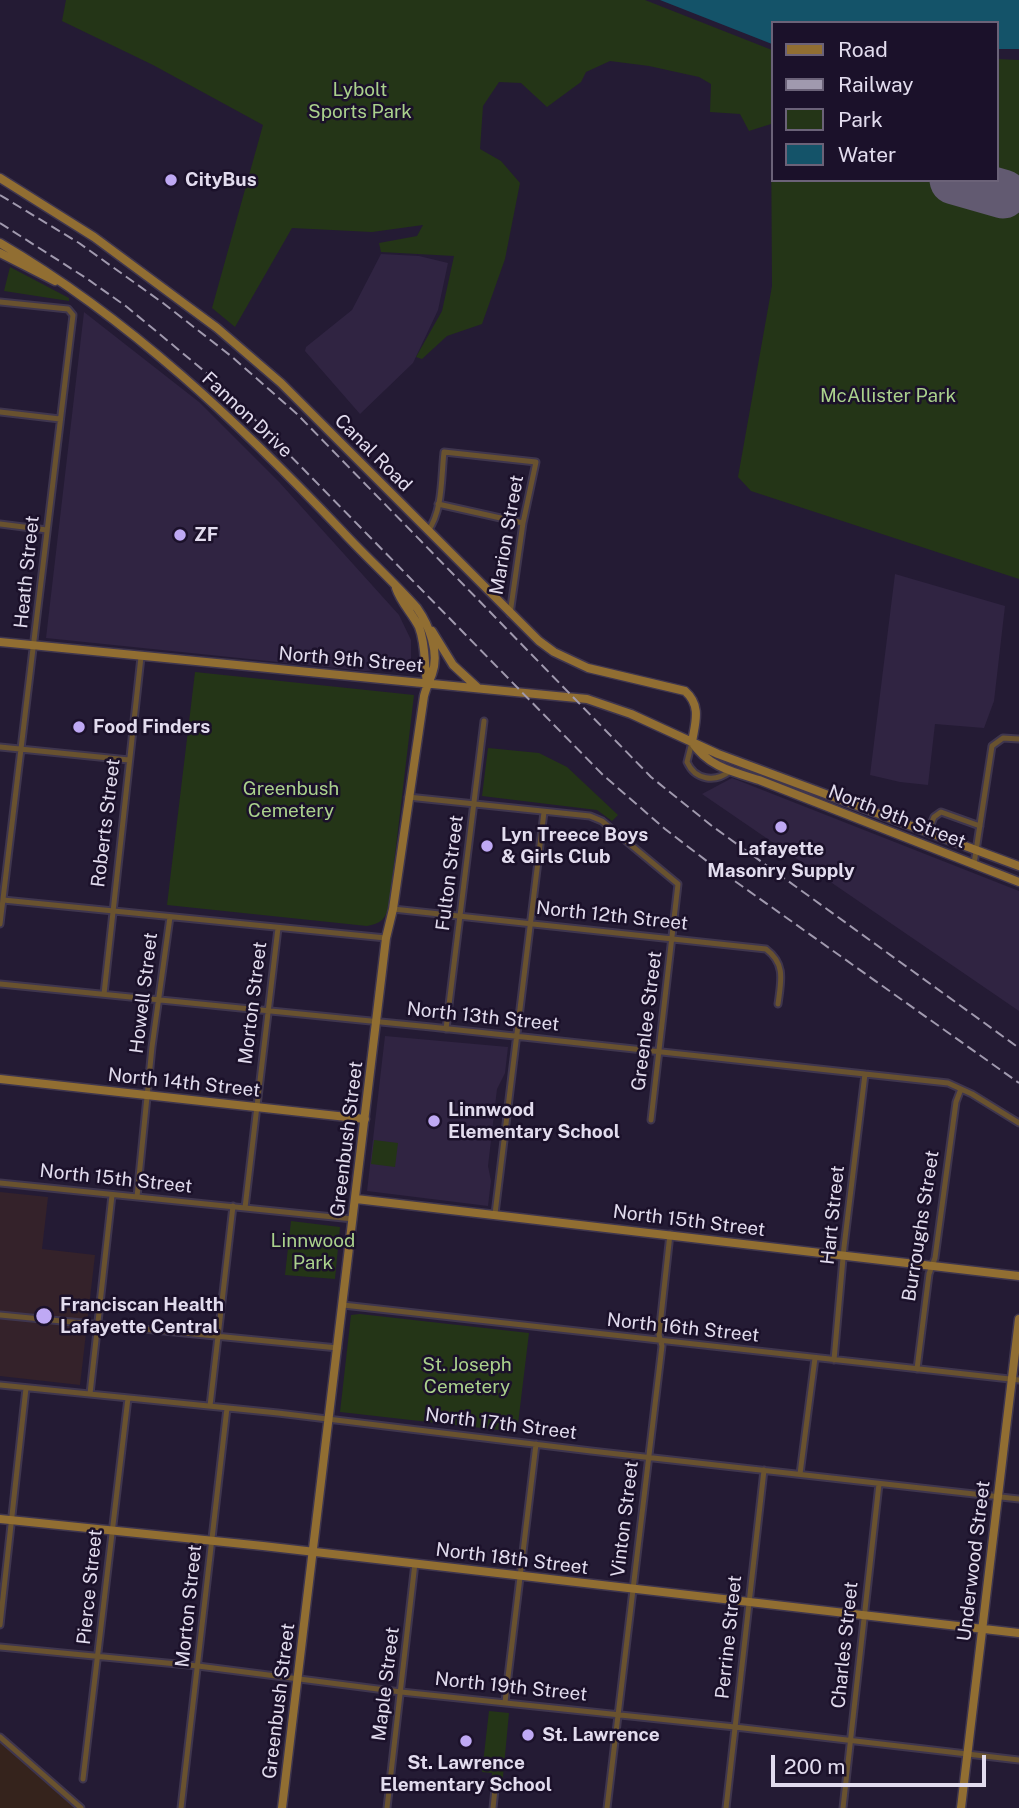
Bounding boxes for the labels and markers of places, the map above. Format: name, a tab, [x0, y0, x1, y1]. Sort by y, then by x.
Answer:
place label: CityBus	[185, 169, 257, 191]
marker: CityBus	[163, 172, 179, 188]
place label: ZF	[194, 524, 218, 546]
marker: ZF	[172, 527, 188, 543]
place label: Food Finders	[93, 716, 210, 738]
marker: Food Finders	[71, 719, 87, 735]
marker: Lafayette Masonry Supply	[773, 819, 789, 835]
place label: Lyn Treece Boys & Girls Club	[501, 824, 648, 868]
marker: Lyn Treece Boys & Girls Club	[479, 838, 495, 854]
place label: Lafayette Masonry Supply	[707, 838, 855, 882]
place label: Linnwood Elementary School	[448, 1099, 620, 1143]
marker: Linnwood Elementary School	[426, 1113, 442, 1129]
place label: Franciscan Health Lafayette Central	[60, 1294, 224, 1338]
marker: Franciscan Health Lafayette Central	[34, 1306, 54, 1326]
place label: St. Lawrence	[542, 1724, 660, 1746]
marker: St. Lawrence	[520, 1727, 536, 1743]
marker: St. Lawrence Elementary School	[458, 1733, 474, 1749]
place label: St. Lawrence Elementary School	[380, 1752, 552, 1796]

